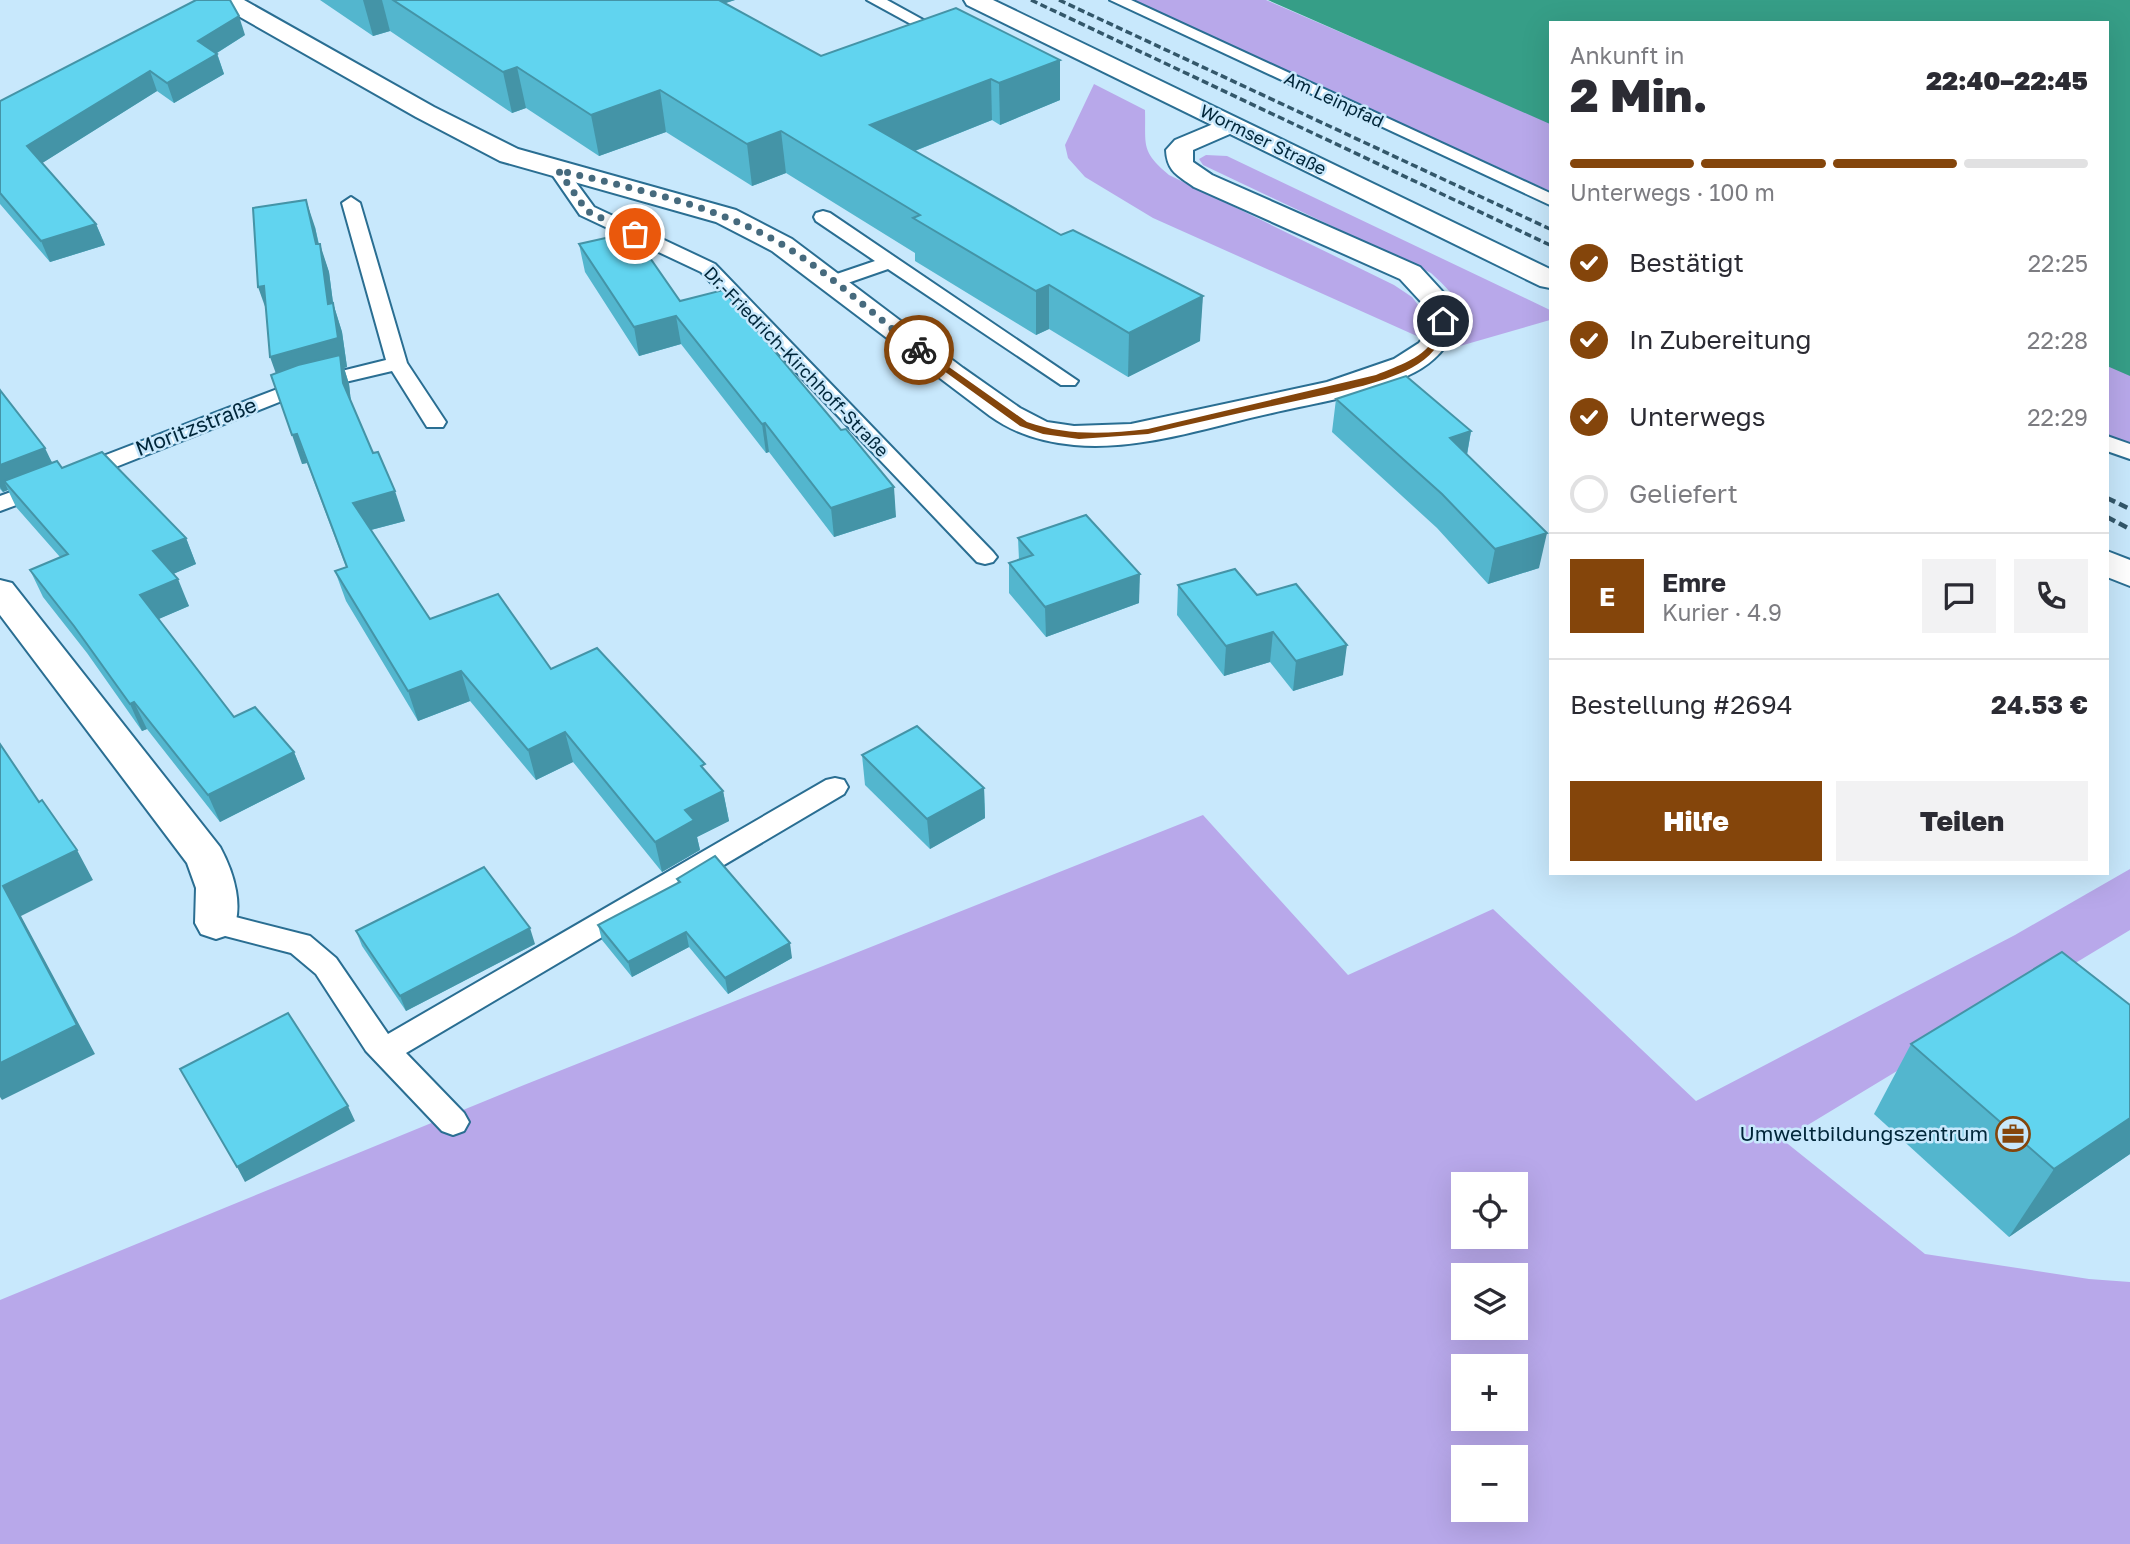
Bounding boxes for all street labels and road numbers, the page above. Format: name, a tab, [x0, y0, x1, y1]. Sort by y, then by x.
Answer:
street label: Am Leinpfad	[1281, 66, 1388, 132]
street label: Wormser Straße	[1197, 99, 1330, 179]
street label: Dr.-Friedrich-Kirchhoff-Straße	[700, 262, 894, 461]
street label: Moritzstraße	[131, 391, 260, 461]

